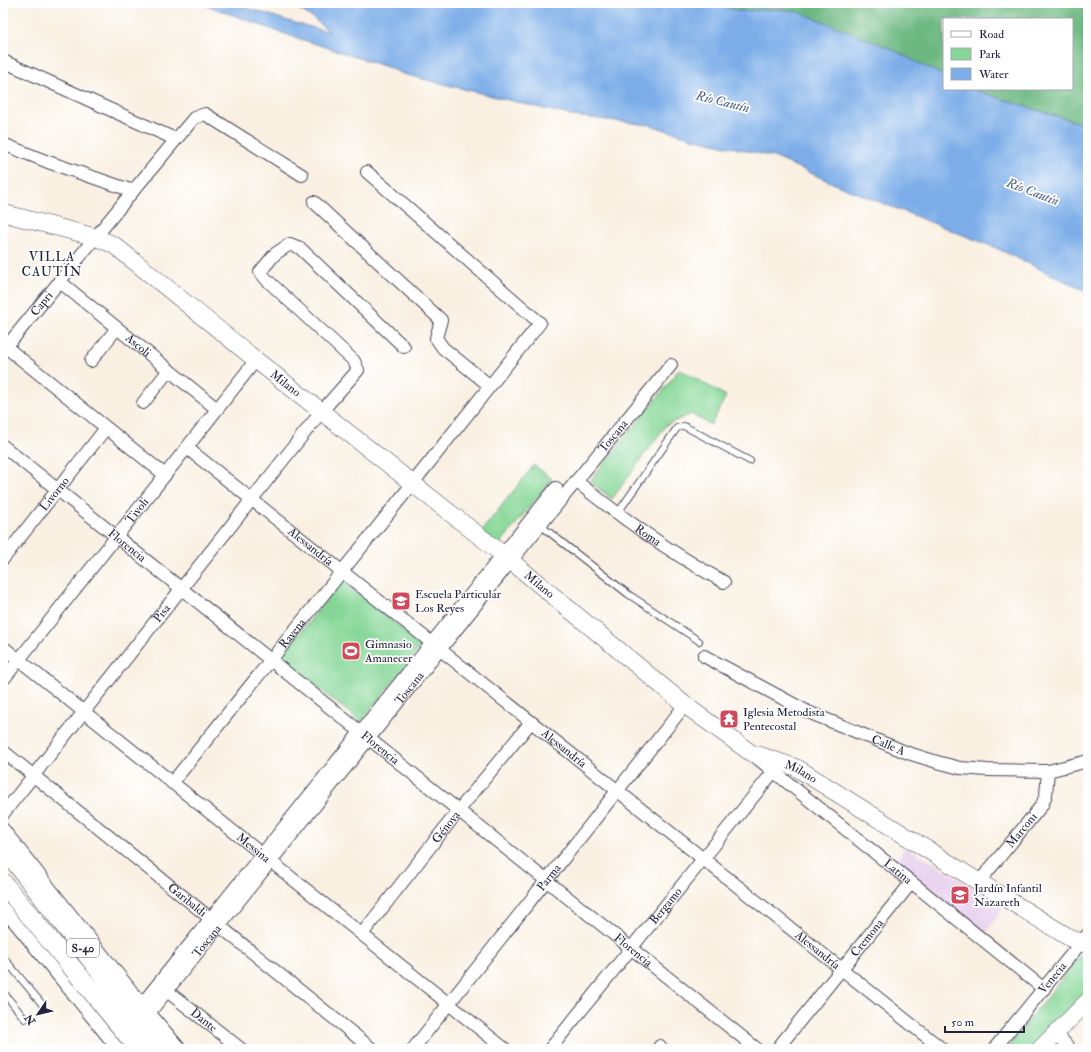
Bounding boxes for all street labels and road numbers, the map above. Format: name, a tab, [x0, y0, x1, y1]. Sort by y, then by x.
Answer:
street label: Capri	[27, 289, 56, 319]
street label: Ascoli	[121, 330, 154, 360]
street label: Milano	[267, 367, 304, 400]
street label: Toscana	[596, 416, 632, 456]
street label: Livorno	[37, 474, 73, 514]
street label: Tivoli	[122, 495, 152, 527]
street label: Roma	[632, 521, 665, 550]
street label: Alessandría	[284, 524, 337, 570]
street label: Florencia	[105, 526, 150, 566]
street label: Milano	[521, 568, 557, 602]
street label: Pisa	[150, 601, 175, 626]
street label: Ravena	[276, 615, 310, 652]
street label: Toscana	[392, 668, 428, 708]
street label: Alessandría	[537, 725, 590, 772]
street label: Florencia	[358, 728, 403, 769]
street label: Calle A	[869, 732, 908, 759]
street label: Milano	[783, 757, 820, 787]
street label: Génova	[429, 807, 464, 846]
street label: Marconi	[1003, 810, 1041, 851]
street label: Messina	[233, 830, 274, 867]
street label: Latina	[881, 856, 916, 888]
street label: Parma	[534, 860, 565, 894]
street label: Garibaldi	[165, 880, 210, 920]
street label: Bergamo	[646, 884, 685, 928]
street label: Cremona	[847, 915, 888, 960]
street label: Toscana	[189, 921, 226, 961]
street label: Alessandría	[791, 927, 844, 974]
street label: Florencia	[611, 931, 656, 971]
road number: S-40	[67, 939, 99, 957]
street label: Venecia	[1035, 958, 1071, 997]
street label: Dante	[187, 1005, 220, 1035]

